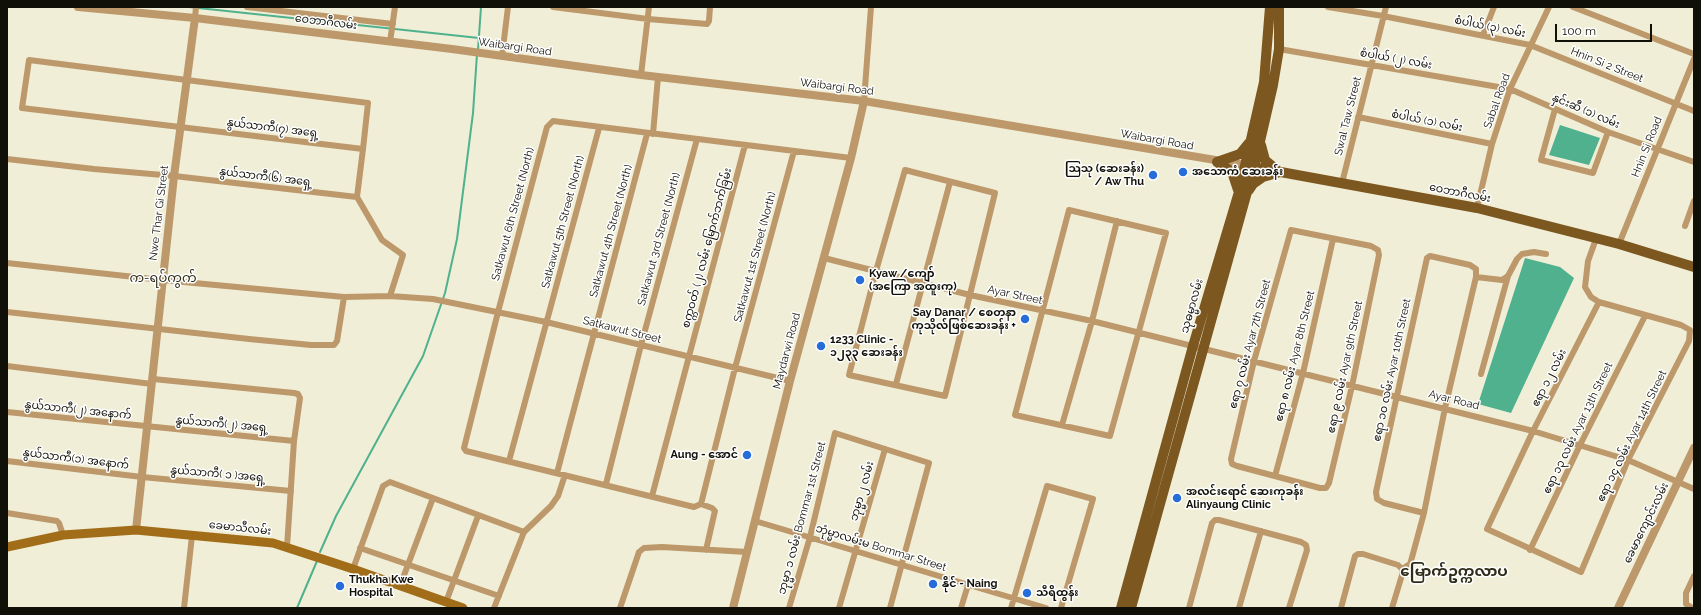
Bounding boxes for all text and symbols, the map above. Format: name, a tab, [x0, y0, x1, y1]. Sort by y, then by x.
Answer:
street label: ဝေဘာဂီလမ်း	[294, 12, 358, 32]
street label: စံပါယ် (၃) လမ်း	[1453, 14, 1527, 40]
scale bar	[1557, 16, 1654, 42]
text: 100 m	[1562, 24, 1596, 38]
street label: Waibargi Road	[477, 35, 553, 59]
street label: Hnin Si 2 Street	[1569, 44, 1645, 86]
street label: စံပါယ် (၂) လမ်း	[1359, 46, 1433, 72]
street label: Sabal Road	[1481, 72, 1513, 130]
street label: Swal Taw Street	[1332, 75, 1364, 157]
street label: Waibargi Road	[799, 76, 875, 98]
street label: နှင်းဆီ (၁) လမ်း	[1550, 91, 1622, 131]
street label: စံပါယ် (၁) လမ်း	[1390, 108, 1464, 134]
street label: Hnin Si Road	[1629, 115, 1665, 179]
street label: နွယ်သာကီ(၇) အရှေ့	[226, 116, 320, 140]
street label: Waibargi Road	[1119, 127, 1195, 153]
street label: Satkawut 6th Street (North)	[489, 146, 537, 282]
street label: Satkawut 5th Street (North)	[539, 154, 587, 290]
place label: သြသု (ဆေးခန်း) / Aw Thu	[1065, 162, 1144, 188]
street label: Satkawut 4th Street (North)	[587, 163, 635, 299]
street label: Nwe Thar Gi Street	[147, 165, 171, 261]
street label: နွယ်သာကီ(၆) အရှေ့	[219, 165, 313, 189]
place label: အသောကံ ဆေးခန်း	[1192, 165, 1283, 179]
marker: အသောကံ ဆေးခန်း	[1177, 166, 1189, 178]
street label: စက္ကဝတ် (၂) လမ်း မြောက်ဘက်ခြမ်း	[679, 167, 735, 329]
marker: သြသု (ဆေးခန်း) / Aw Thu	[1147, 169, 1159, 181]
street label: Satkawut 3rd Street (North)	[635, 171, 683, 307]
street label: ဝေဘာဂီလမ်း	[1428, 181, 1492, 205]
street label: Satkawut 1st Street (North)	[731, 190, 779, 324]
place label: Kyaw /ကျော် (အကြော အထူးကု)	[869, 267, 957, 293]
district label: က-ရပ်ကွက်	[129, 270, 197, 286]
marker: Kyaw /ကျော် (အကြော အထူးကု)	[854, 274, 866, 286]
street label: သုဓမ္မာလမ်း	[1178, 277, 1206, 335]
street label: ဧရာ ၇ လမ်း Ayar 7th Street	[1226, 278, 1274, 410]
street label: Ayar Street	[986, 283, 1044, 307]
street label: ဧရာ ၈ လမ်း Ayar 8th Street	[1272, 289, 1318, 423]
street label: ဧရာ ၁၀ လမ်း Ayar 10th Street	[1370, 297, 1414, 443]
street label: ဧရာ ၉ လမ်း Ayar 9th Street	[1325, 300, 1365, 434]
place label: Say Danar / စေတနာ ကုသိုလ်ဖြစ်ဆေးခန်း +	[912, 306, 1016, 332]
street label: Maydarwi Road	[770, 311, 804, 391]
marker: Say Danar / စေတနာ ကုသိုလ်ဖြစ်ဆေးခန်း +	[1019, 313, 1031, 325]
street label: Satkawut Street	[581, 314, 663, 346]
place label: 1233 Clinic - ၁၂၃၃ ဆေးခန်း	[830, 333, 903, 359]
marker: 1233 Clinic - ၁၂၃၃ ဆေးခန်း	[815, 340, 827, 352]
street label: ဧရာ ၁၂ လမ်း	[1529, 347, 1569, 409]
street label: ဧရာ ၁၃ လမ်း Ayar 13th Street	[1540, 360, 1616, 496]
street label: ဧရာ ၁၄ လမ်း Ayar 14th Street	[1594, 368, 1670, 504]
street label: Ayar Road	[1427, 387, 1481, 413]
street label: နွယ်သာကီ(၂) အနောက်	[24, 398, 132, 422]
street label: နွယ်သာကီ(၂) အရှေ့	[175, 413, 269, 435]
street label: ဘုမ္မာ ၁ လမ်း Bommar 1st Street	[775, 440, 829, 596]
street label: နွယ်သာကီ(၁) အနောက်	[22, 446, 130, 472]
place label: Aung - အောင်	[671, 448, 738, 462]
marker: Aung - အောင်	[741, 449, 753, 461]
street label: ဘုမ္မာ ၂ လမ်း	[847, 460, 877, 522]
street label: နွယ်သာကီ( ၁ )အရှေ့	[170, 463, 266, 485]
street label: ခေမာကျောင်းလမ်း	[1621, 480, 1671, 566]
place label: အလင်းရောင် ဆေးကုခန်း Alinyaung Clinic	[1186, 485, 1304, 511]
marker: အလင်းရောင် ဆေးကုခန်း Alinyaung Clinic	[1171, 492, 1183, 504]
street label: ခေမာသီလမ်း	[208, 518, 272, 538]
street label: ဘုံမ္မာလမ်းမ Bommar Street	[814, 522, 948, 574]
district label: မြောက်‌ဥက္ကလာပ	[1400, 562, 1508, 580]
place label: Thukha Kwe Hospital	[349, 573, 414, 599]
place label: နိုင် - Naing	[942, 577, 997, 591]
marker: နိုင် - Naing	[927, 578, 939, 590]
marker: Thukha Kwe Hospital	[334, 580, 346, 592]
place label: သီရိထွန်း	[1036, 586, 1079, 600]
marker: သီရိထွန်း	[1021, 587, 1033, 599]

